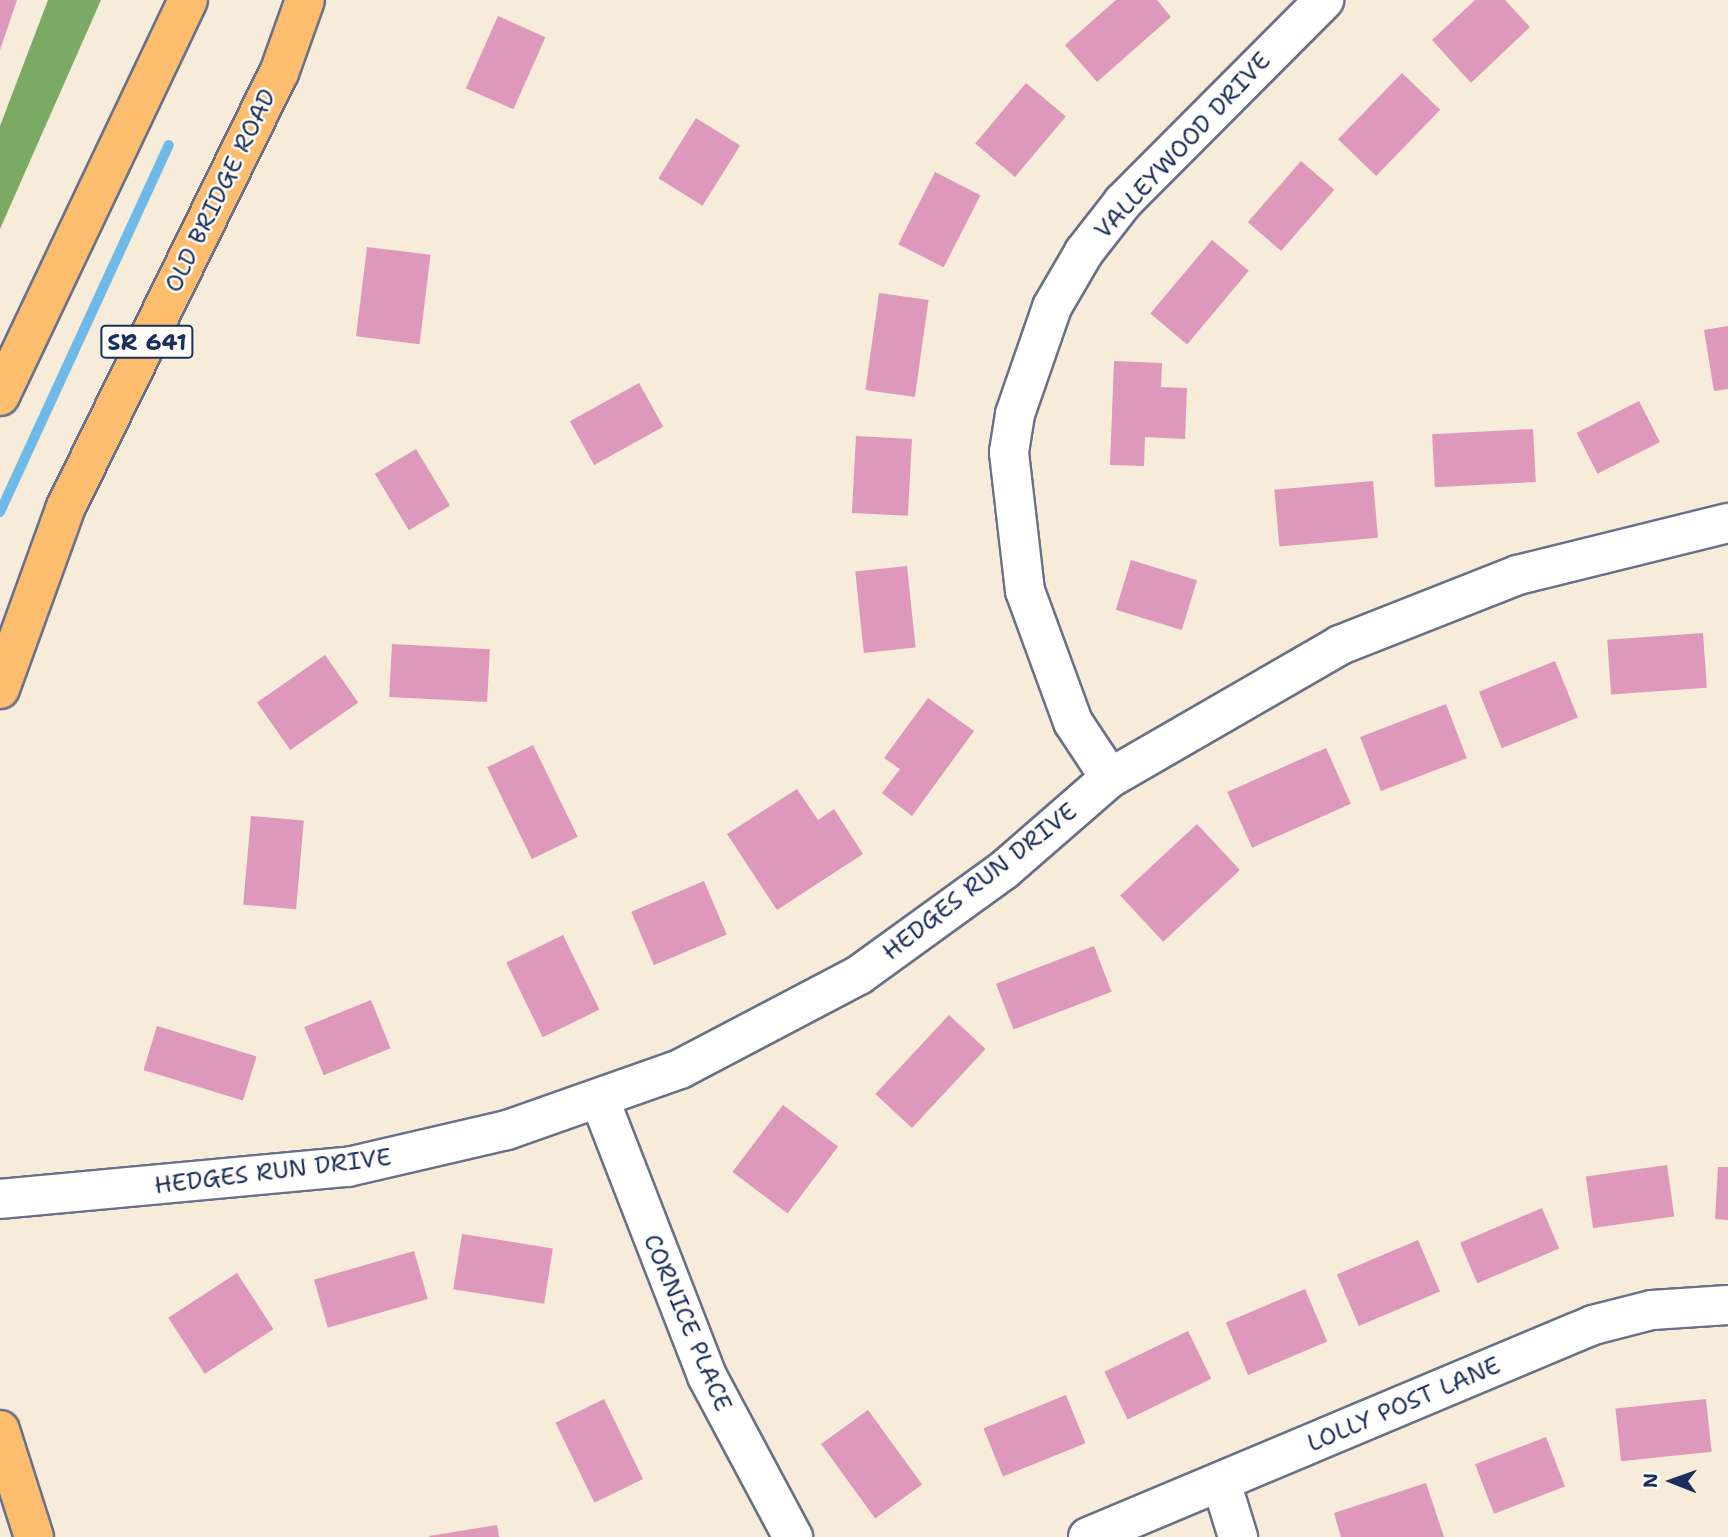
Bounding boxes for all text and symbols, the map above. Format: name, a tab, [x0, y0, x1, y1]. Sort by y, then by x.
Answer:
street label: VALLEYWOOD DRIVE	[1089, 47, 1277, 245]
street label: OLD BRIDGE ROAD	[159, 85, 283, 297]
road number: SR 641	[100, 322, 194, 362]
street label: HEDGES RUN DRIVE	[877, 797, 1083, 967]
street label: HEDGES RUN DRIVE	[153, 1143, 393, 1201]
street label: CORNICE PLACE	[637, 1230, 737, 1416]
street label: LOLLY POST LANE	[1303, 1351, 1505, 1459]
north arrow	[1637, 1446, 1707, 1516]
text: N	[1638, 1473, 1663, 1488]

